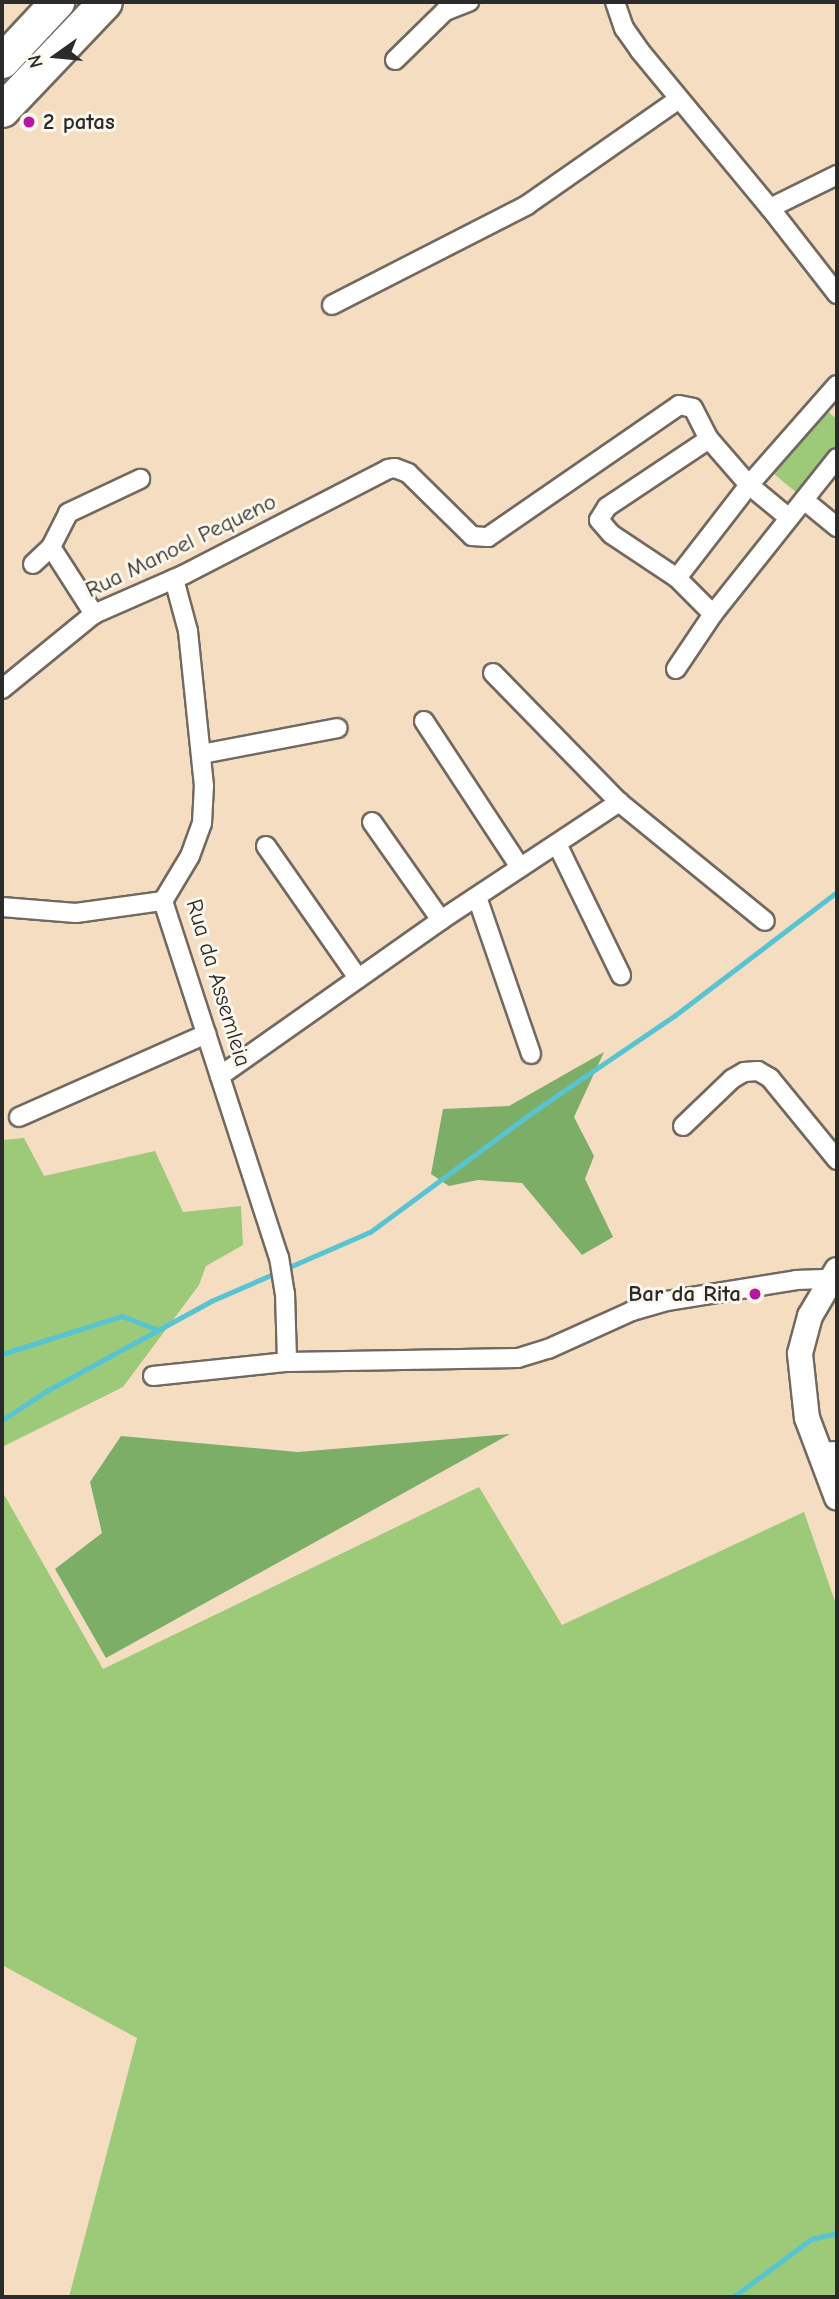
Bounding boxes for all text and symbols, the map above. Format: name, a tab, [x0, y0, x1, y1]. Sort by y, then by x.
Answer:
north arrow	[21, 21, 91, 91]
text: N	[23, 53, 48, 70]
place label: 2 patas	[43, 108, 115, 136]
marker: 2 patas	[21, 114, 37, 130]
street label: Rua Manoel Pequeno	[81, 488, 281, 604]
street label: Rua da Assemleia	[179, 896, 257, 1070]
place label: Bar da Rita	[628, 1280, 741, 1308]
marker: Bar da Rita	[747, 1286, 763, 1302]

